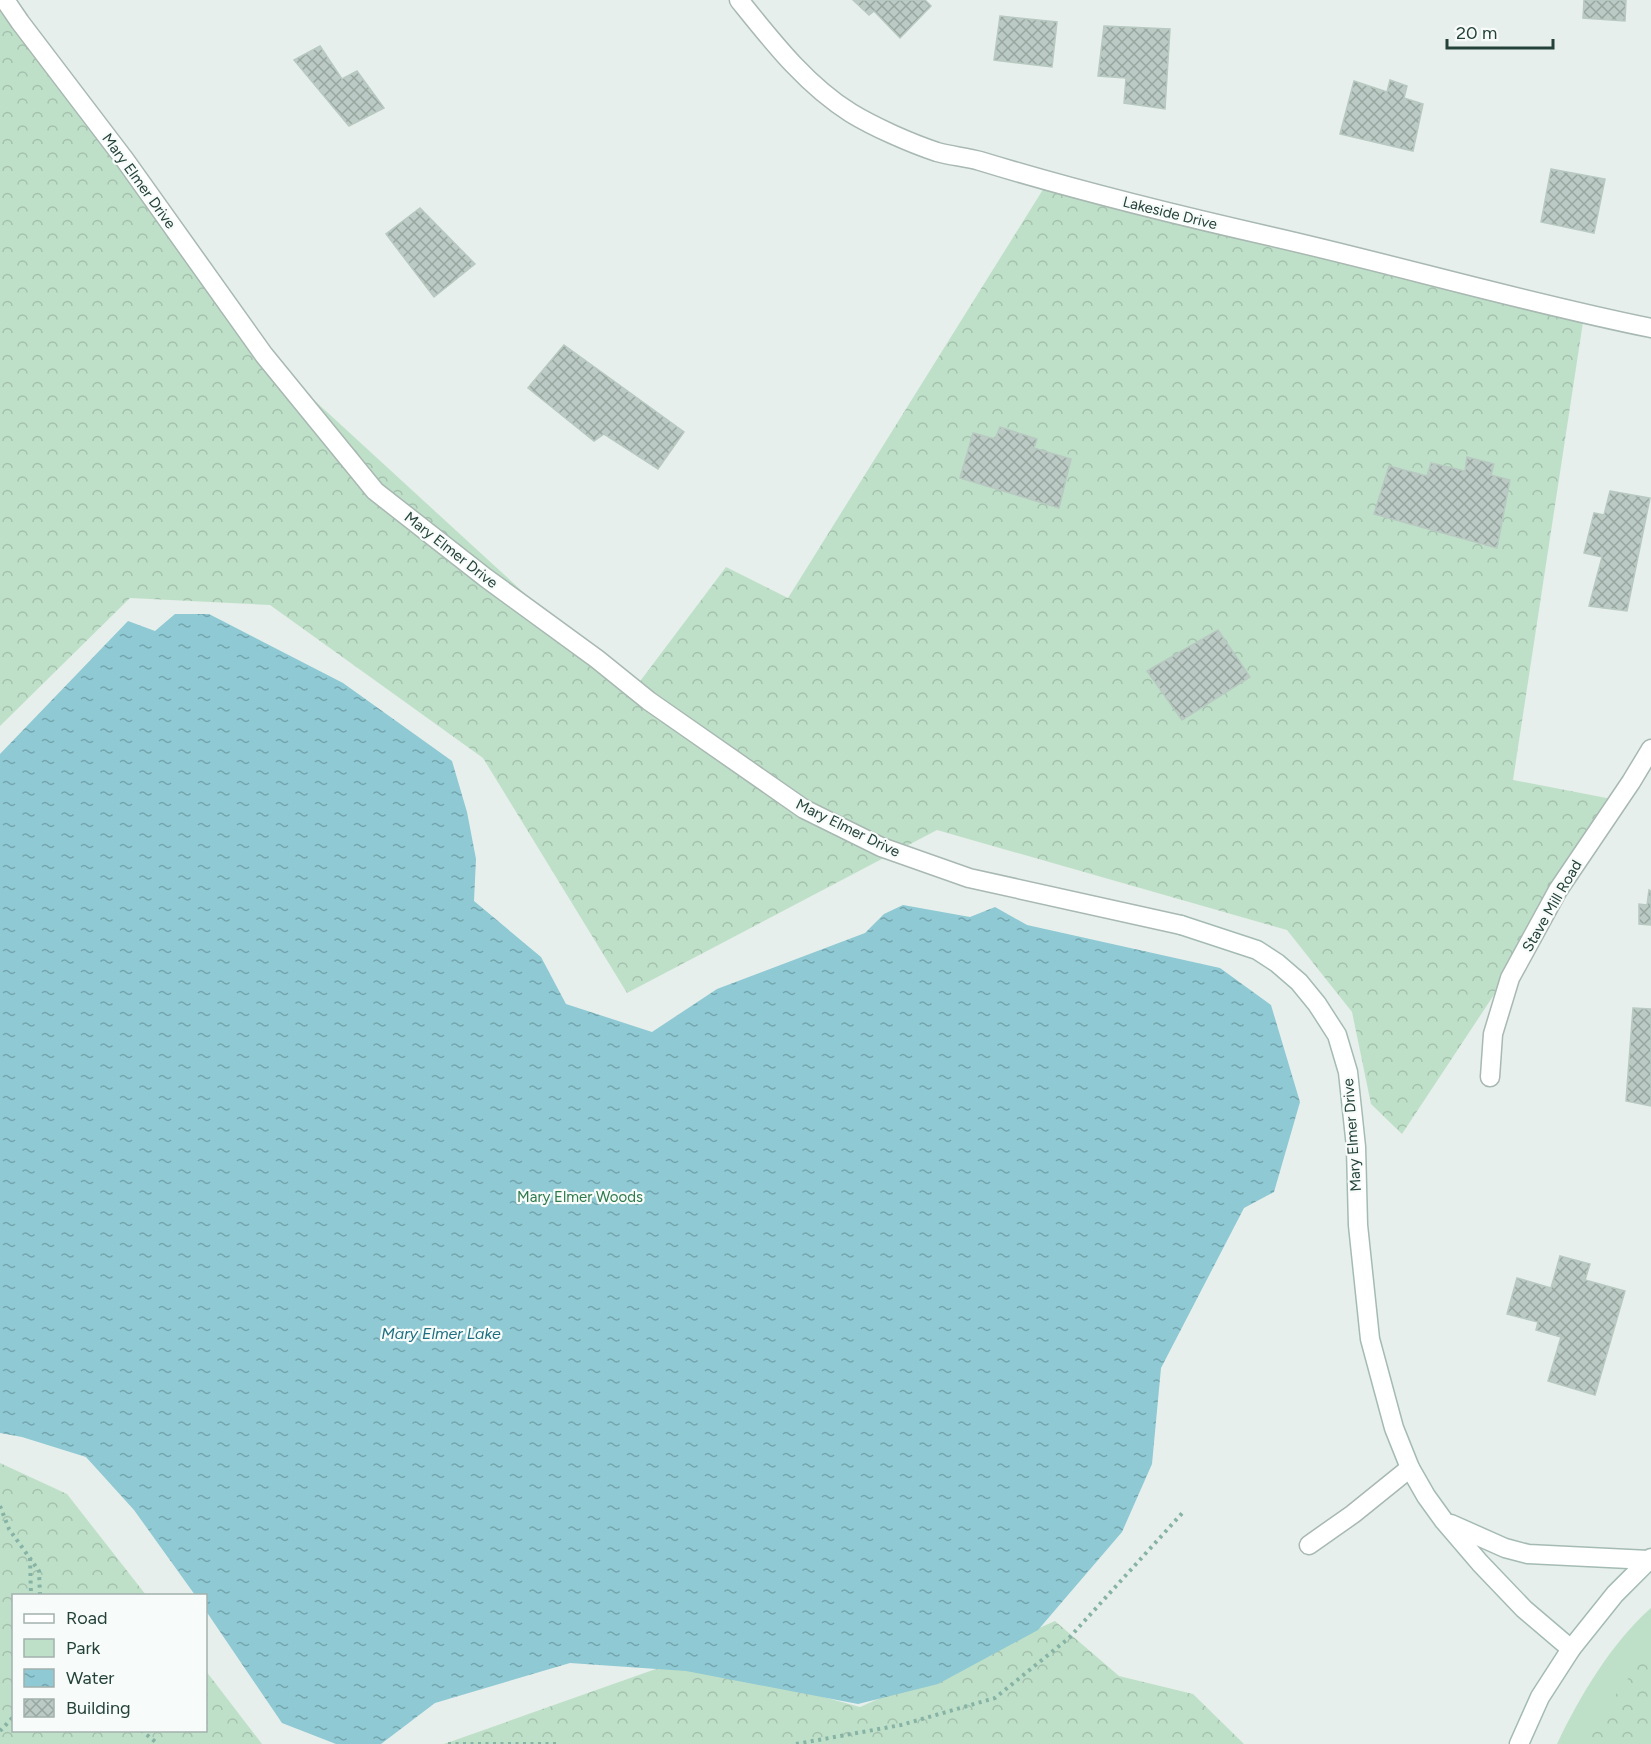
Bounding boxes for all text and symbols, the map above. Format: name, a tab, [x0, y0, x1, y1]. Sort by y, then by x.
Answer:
scale bar	[1447, 12, 1554, 50]
text: 20 m	[1456, 22, 1497, 44]
street label: Mary Elmer Drive	[98, 130, 180, 232]
street label: Lakeside Drive	[1121, 193, 1219, 233]
street label: Mary Elmer Drive	[401, 508, 501, 592]
street label: Mary Elmer Drive	[793, 795, 903, 861]
street label: Stave Mill Road	[1518, 857, 1586, 955]
street label: Mary Elmer Drive	[1339, 1078, 1365, 1192]
park label: Mary Elmer Woods	[517, 1188, 643, 1206]
water label: Mary Elmer Lake	[381, 1324, 501, 1343]
legend	[12, 1594, 207, 1732]
text: Road	[66, 1607, 107, 1629]
text: Park	[66, 1637, 101, 1659]
text: Water	[66, 1667, 114, 1689]
text: Building	[66, 1697, 131, 1719]

